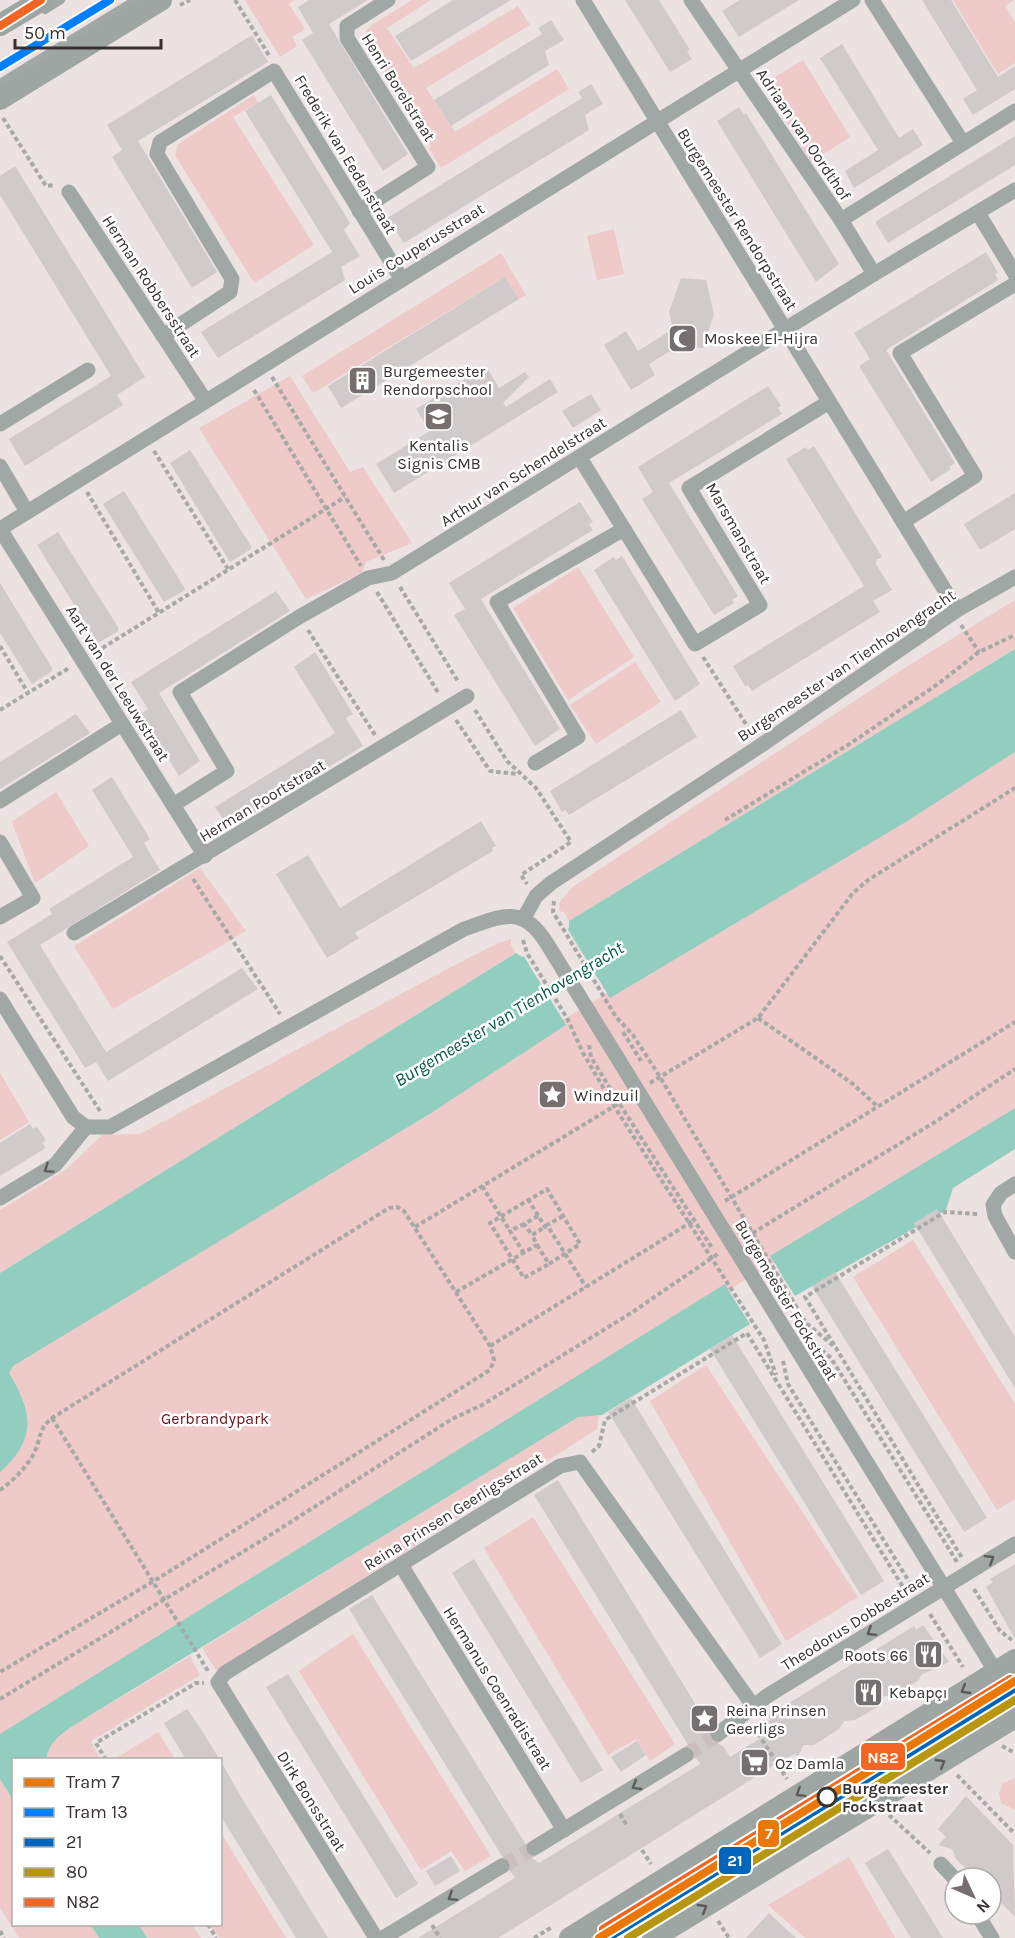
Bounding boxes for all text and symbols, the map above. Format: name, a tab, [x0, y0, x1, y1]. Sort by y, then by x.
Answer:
scale bar	[15, 12, 160, 50]
text: 50 m	[24, 22, 66, 44]
street label: Henri Borelstraat	[358, 30, 439, 145]
street label: Adriaan van Oordthof	[752, 65, 855, 204]
street label: Frederik van Eedenstraat	[291, 71, 401, 237]
street label: Burgemeester Rendorpstraat	[674, 125, 802, 314]
street label: Louis Couperusstraat	[345, 199, 488, 298]
street label: Herman Robbersstraat	[98, 212, 205, 361]
mosque icon: Moskee El-Hijra	[667, 322, 699, 354]
place label: Moskee El-Hijra	[704, 329, 818, 348]
place label: Burgemeester Rendorpschool	[383, 362, 492, 399]
building icon: Burgemeester Rendorpschool	[346, 364, 378, 396]
school or university icon: Kentalis Signis CMB	[423, 401, 455, 433]
street label: Arthur van Schendelstraat	[437, 413, 610, 530]
place label: Kentalis Signis CMB	[397, 436, 481, 473]
street label: Marsmanstraat	[702, 479, 775, 587]
street label: Burgemeester van Tienhovengracht	[734, 585, 959, 746]
street label: Aart van der Leeuwstraat	[62, 602, 173, 765]
street label: Herman Poortstraat	[196, 755, 329, 846]
water label: Burgemeester van Tienhovengracht	[390, 936, 628, 1091]
place icon: Windzuil	[537, 1079, 569, 1111]
place label: Windzuil	[574, 1086, 639, 1105]
one-way arrow	[44, 1161, 54, 1173]
street label: Burgemeester Fockstraat	[731, 1217, 842, 1384]
park label: Gerbrandypark	[161, 1409, 269, 1428]
street label: Reina Prinsen Geerligsstraat	[360, 1448, 546, 1574]
one-way arrow	[984, 1555, 994, 1567]
street label: Theodorus Dobbestraat	[778, 1568, 933, 1675]
street label: Hermanus Coenradistraat	[439, 1603, 556, 1773]
one-way arrow	[867, 1624, 877, 1636]
restaurant icon: Roots 66	[913, 1639, 945, 1671]
place label: Roots 66	[844, 1646, 908, 1665]
restaurant icon: Kebapçı	[852, 1676, 884, 1708]
one-way arrow	[961, 1682, 971, 1694]
place label: Kebapçı	[889, 1683, 948, 1702]
place label: Reina Prinsen Geerligs	[726, 1701, 826, 1738]
place icon: Reina Prinsen Geerligs	[689, 1703, 721, 1735]
line badge: N82	[860, 1742, 906, 1771]
supermarket icon: Oz Damla	[738, 1747, 770, 1779]
street label: Dirk Bonsstraat	[273, 1748, 350, 1855]
text: N82	[867, 1748, 899, 1767]
place label: Oz Damla	[775, 1754, 844, 1773]
legend	[12, 1758, 222, 1926]
one-way arrow	[935, 1758, 945, 1770]
text: Tram 7	[66, 1771, 120, 1793]
one-way arrow	[632, 1778, 642, 1790]
place label: Burgemeester Fockstraat	[842, 1779, 949, 1816]
one-way arrow	[796, 1786, 806, 1798]
marker: Burgemeester Fockstraat	[817, 1787, 837, 1807]
text: Tram 13	[66, 1801, 128, 1823]
line badge: 7	[757, 1819, 780, 1848]
text: 7	[765, 1824, 773, 1843]
text: 21	[66, 1831, 82, 1853]
line badge: 21	[718, 1846, 752, 1875]
text: 21	[727, 1851, 743, 1870]
text: 80	[66, 1861, 88, 1883]
north arrow	[943, 1866, 1003, 1926]
one-way arrow	[448, 1890, 458, 1902]
text: N82	[66, 1891, 100, 1913]
text: N	[973, 1895, 994, 1917]
one-way arrow	[697, 1903, 707, 1915]

